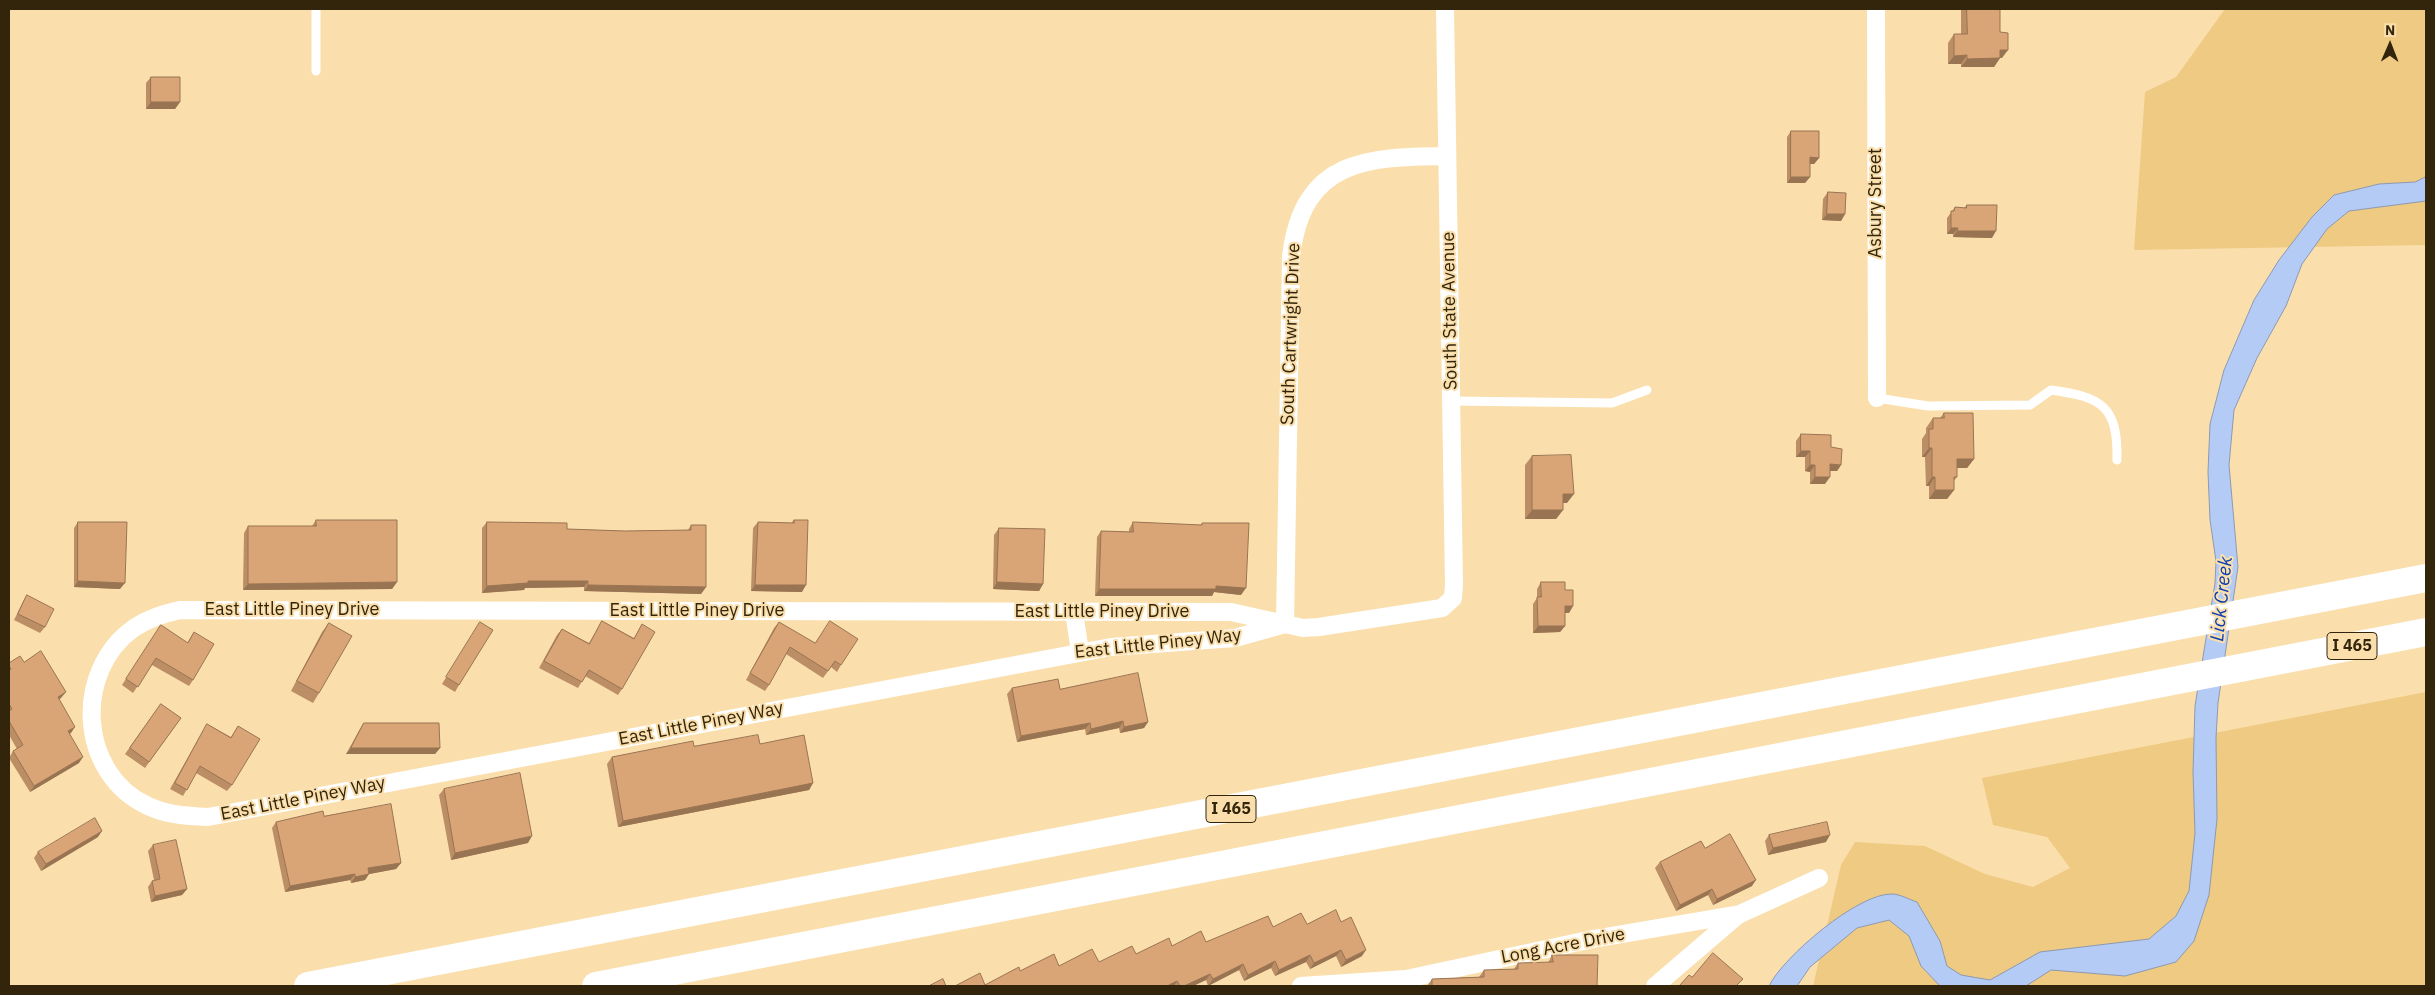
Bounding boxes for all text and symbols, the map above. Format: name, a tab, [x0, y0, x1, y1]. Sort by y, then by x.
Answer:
north arrow	[2365, 20, 2415, 70]
text: N	[2385, 21, 2395, 39]
street label: Asbury Street	[1865, 148, 1887, 258]
street label: South State Avenue	[1438, 232, 1462, 390]
street label: South Cartwright Drive	[1277, 243, 1305, 425]
water label: Lick Creek	[2206, 555, 2238, 643]
street label: East Little Piney Drive	[205, 599, 379, 621]
street label: East Little Piney Drive	[610, 600, 784, 622]
street label: East Little Piney Drive	[1015, 601, 1189, 623]
street label: East Little Piney Way	[1074, 625, 1242, 663]
road number: I 465	[2327, 632, 2377, 659]
street label: East Little Piney Way	[617, 697, 785, 751]
street label: East Little Piney Way	[219, 772, 387, 826]
road number: I 465	[1206, 796, 1256, 822]
street label: Long Acre Drive	[1499, 923, 1627, 969]

